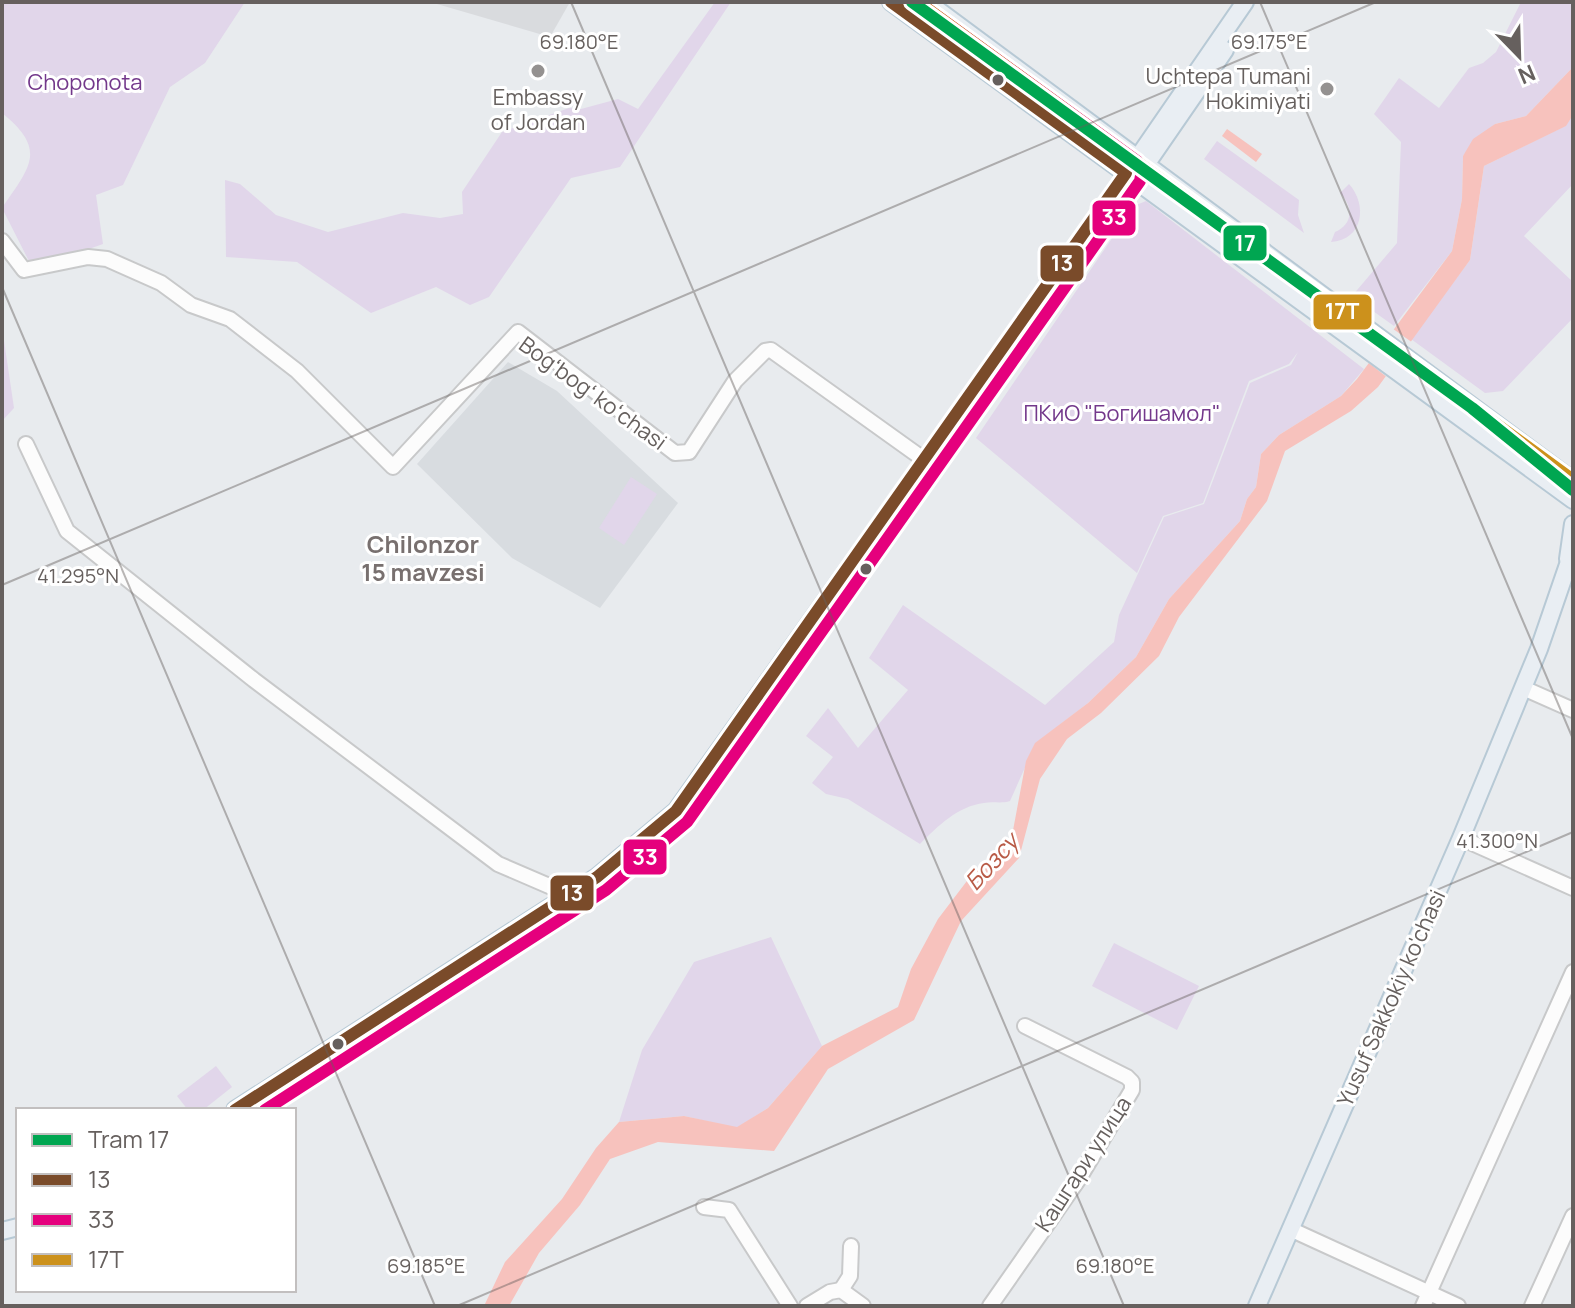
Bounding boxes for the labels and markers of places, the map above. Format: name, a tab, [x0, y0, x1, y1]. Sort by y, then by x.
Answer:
place label: Uchtepa Tumani Hokimiyati	[1146, 61, 1311, 116]
marker: Embassy of Jordan	[529, 62, 547, 80]
unlabelled marker	[990, 72, 1006, 88]
marker: Uchtepa Tumani Hokimiyati	[1318, 80, 1336, 98]
place label: Embassy of Jordan	[491, 82, 585, 137]
unlabelled marker	[858, 561, 874, 577]
unlabelled marker	[330, 1036, 346, 1052]

